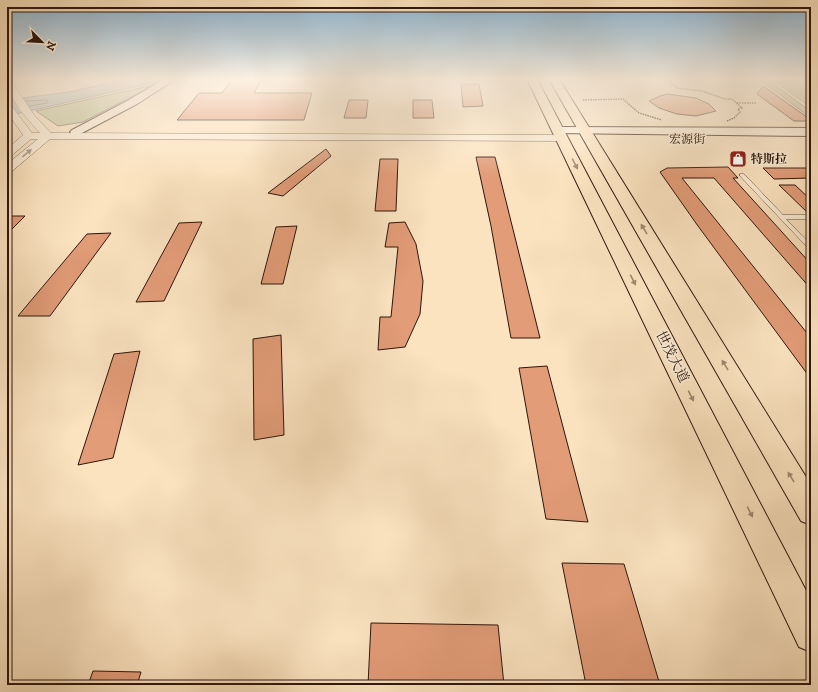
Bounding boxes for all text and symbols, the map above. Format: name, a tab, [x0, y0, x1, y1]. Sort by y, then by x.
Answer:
north arrow	[22, 22, 62, 62]
text: N	[42, 39, 58, 53]
street label: 宏源街	[669, 132, 706, 147]
one-way arrow	[22, 149, 33, 158]
shop icon: 特斯拉	[728, 149, 748, 169]
place label: 特斯拉	[751, 152, 787, 167]
one-way arrow	[572, 158, 578, 170]
one-way arrow	[640, 224, 648, 234]
one-way arrow	[630, 274, 636, 286]
street label: 世茂大道	[651, 328, 693, 386]
one-way arrow	[721, 359, 728, 371]
one-way arrow	[688, 390, 694, 402]
one-way arrow	[787, 472, 795, 482]
one-way arrow	[746, 507, 753, 518]

